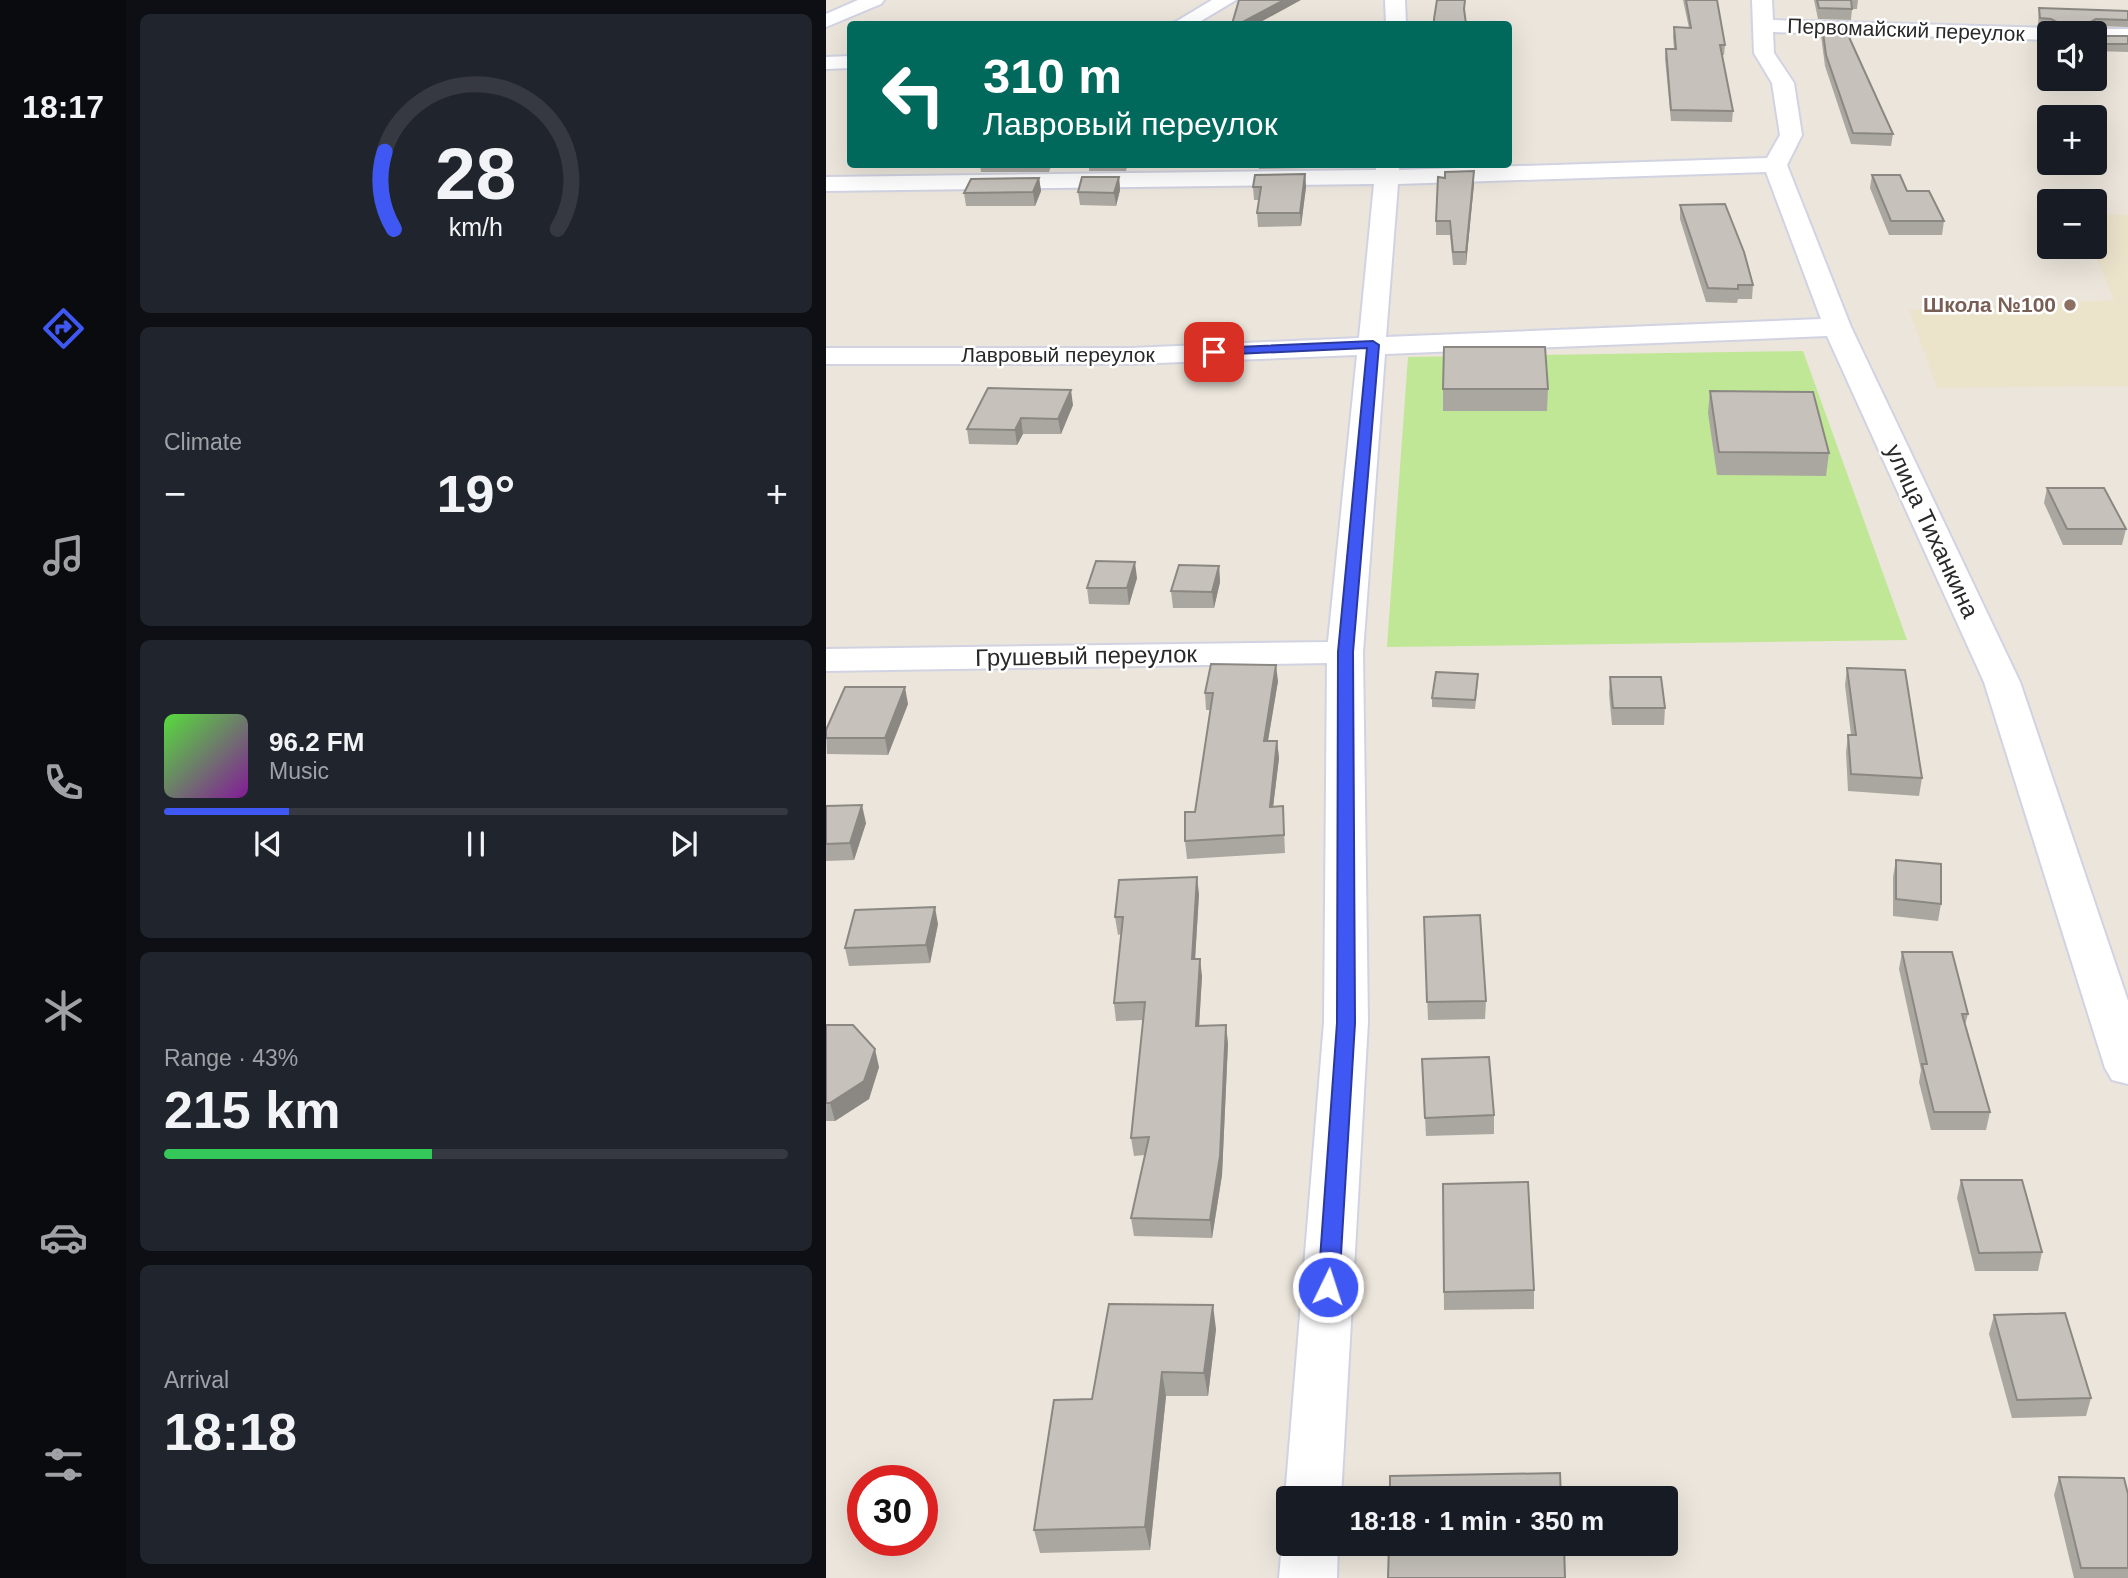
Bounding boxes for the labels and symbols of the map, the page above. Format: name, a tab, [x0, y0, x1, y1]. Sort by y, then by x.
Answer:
street label: Первомайский переулок	[1787, 14, 2026, 45]
place label: Школа №100	[1923, 293, 2056, 316]
marker: Школа №100	[2062, 297, 2078, 313]
pin	[1184, 322, 1244, 382]
street label: Лавровый переулок	[961, 343, 1155, 366]
street label: улица Тиханкина	[1880, 440, 1985, 623]
street label: Грушевый переулок	[975, 640, 1198, 671]
position arrow	[1291, 1250, 1365, 1324]
speed limit sign: 30	[847, 1465, 938, 1556]

